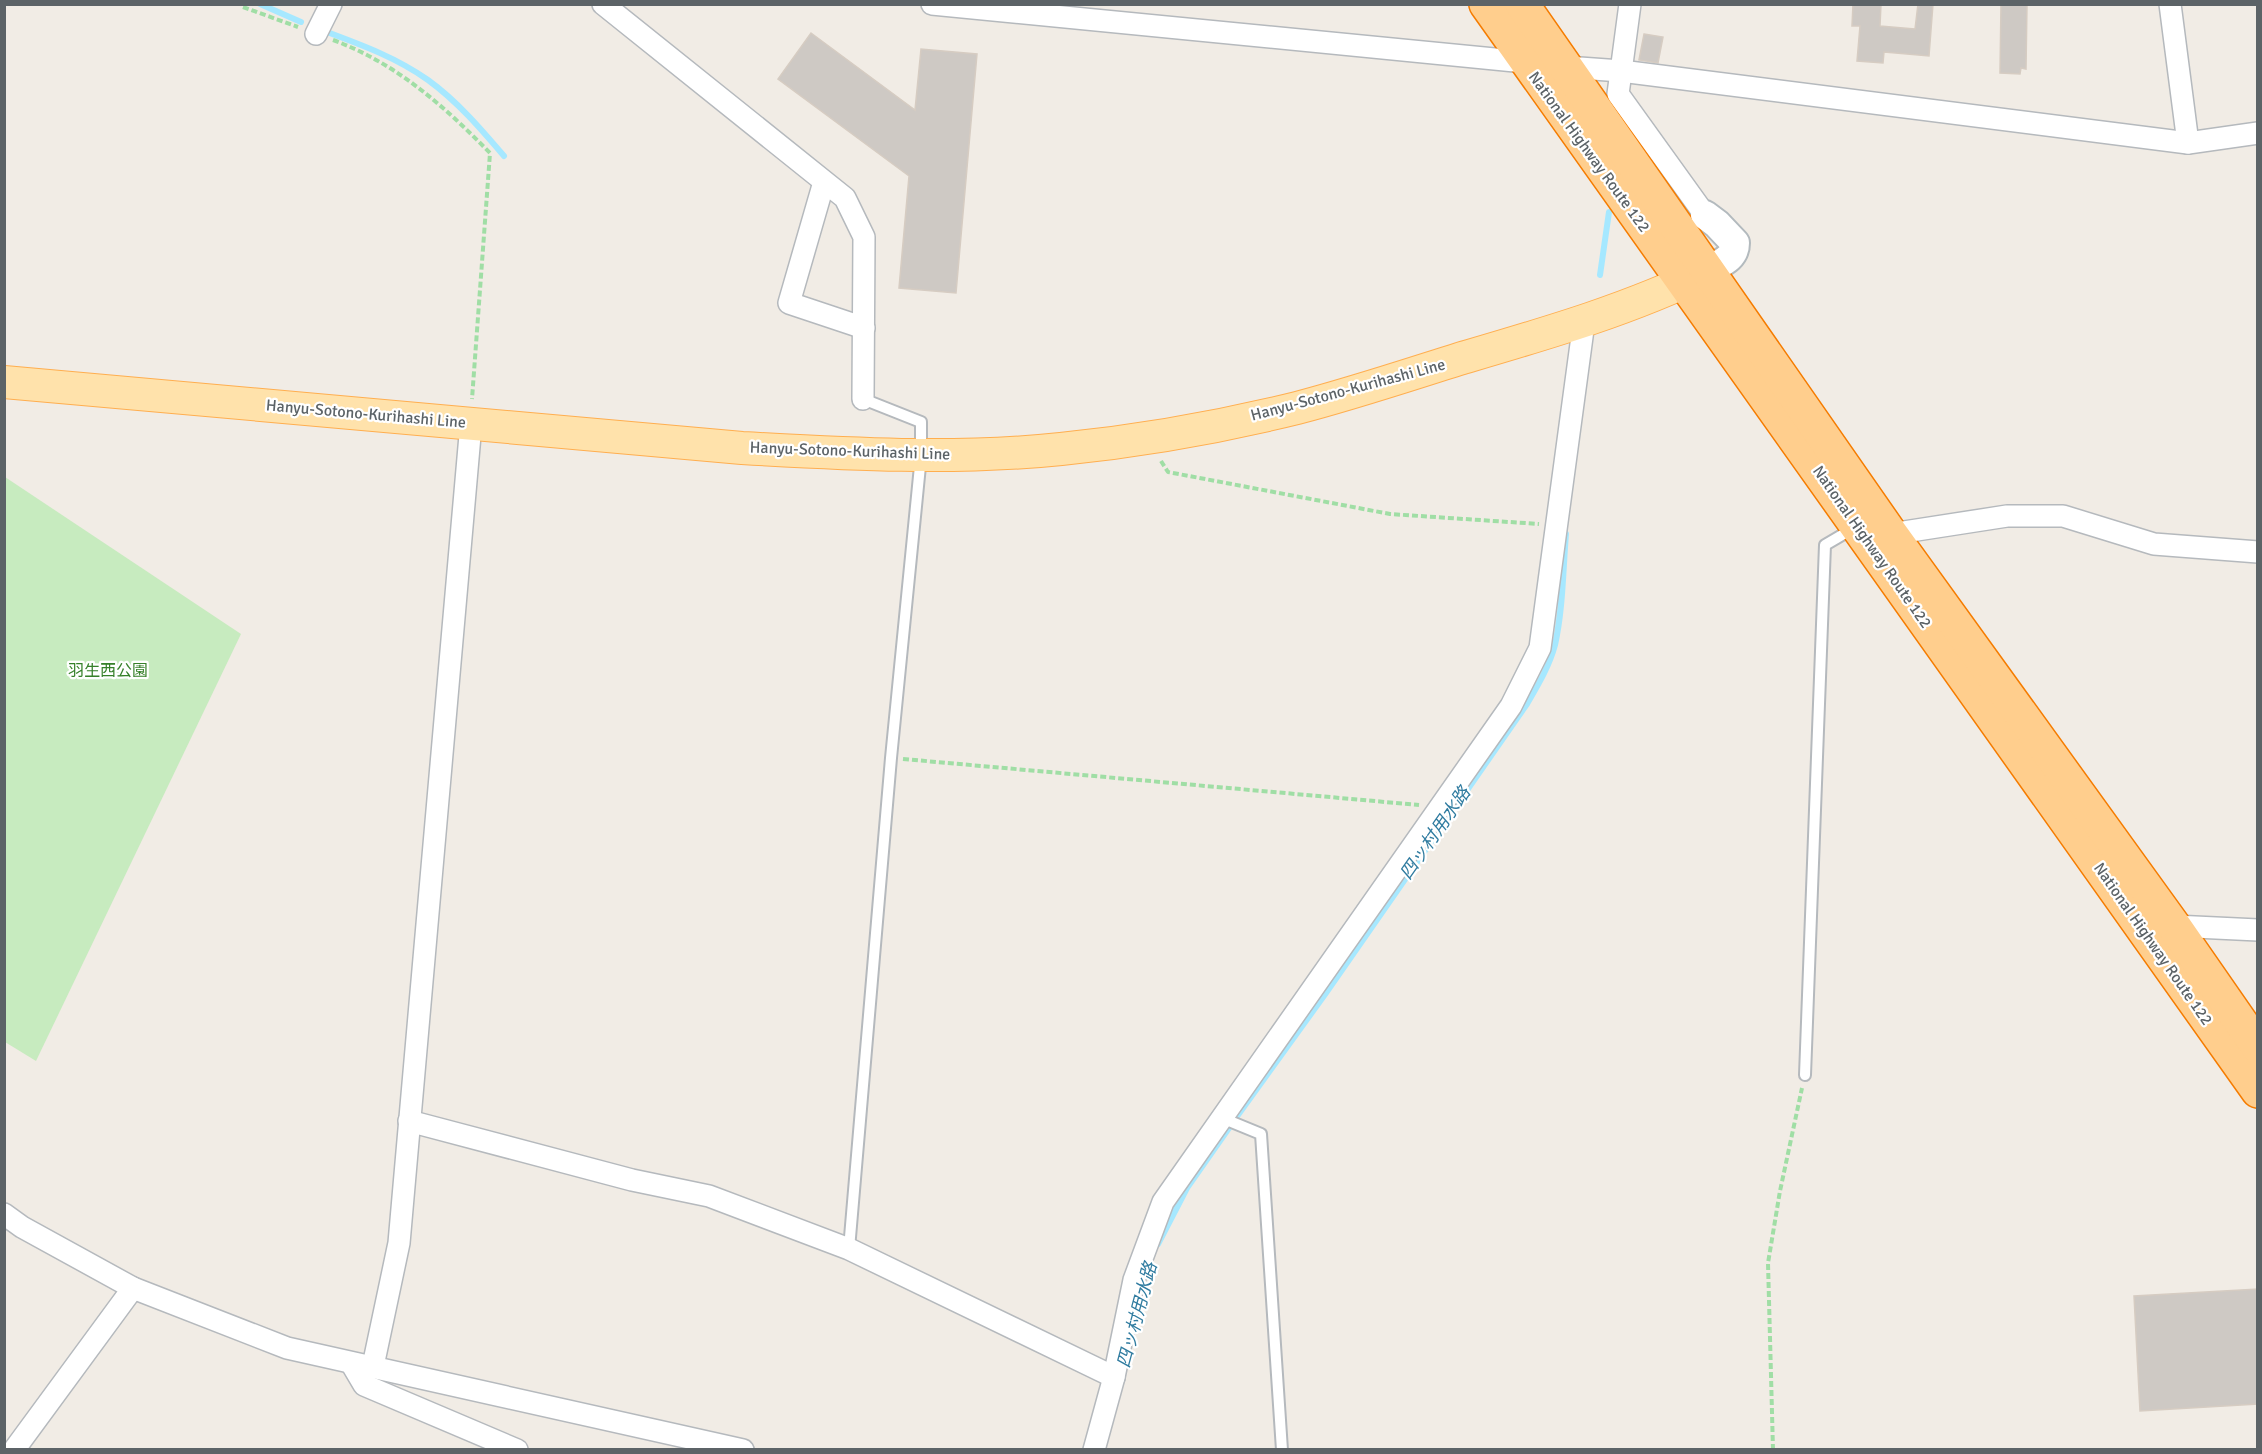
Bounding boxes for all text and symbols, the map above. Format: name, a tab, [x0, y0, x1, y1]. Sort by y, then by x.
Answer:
street label: National Highway Route 122	[1524, 68, 1654, 236]
street label: Hanyu-Sotono-Kurihashi Line	[1248, 354, 1448, 426]
street label: Hanyu-Sotono-Kurihashi Line	[265, 395, 467, 433]
street label: Hanyu-Sotono-Kurihashi Line	[749, 438, 951, 464]
street label: National Highway Route 122	[1808, 462, 1936, 632]
park label: 羽生西公園	[68, 661, 148, 681]
water label: 四ッ村用水路	[1395, 781, 1476, 884]
street label: National Highway Route 122	[2089, 859, 2217, 1029]
water label: 四ッ村用水路	[1112, 1258, 1162, 1370]

